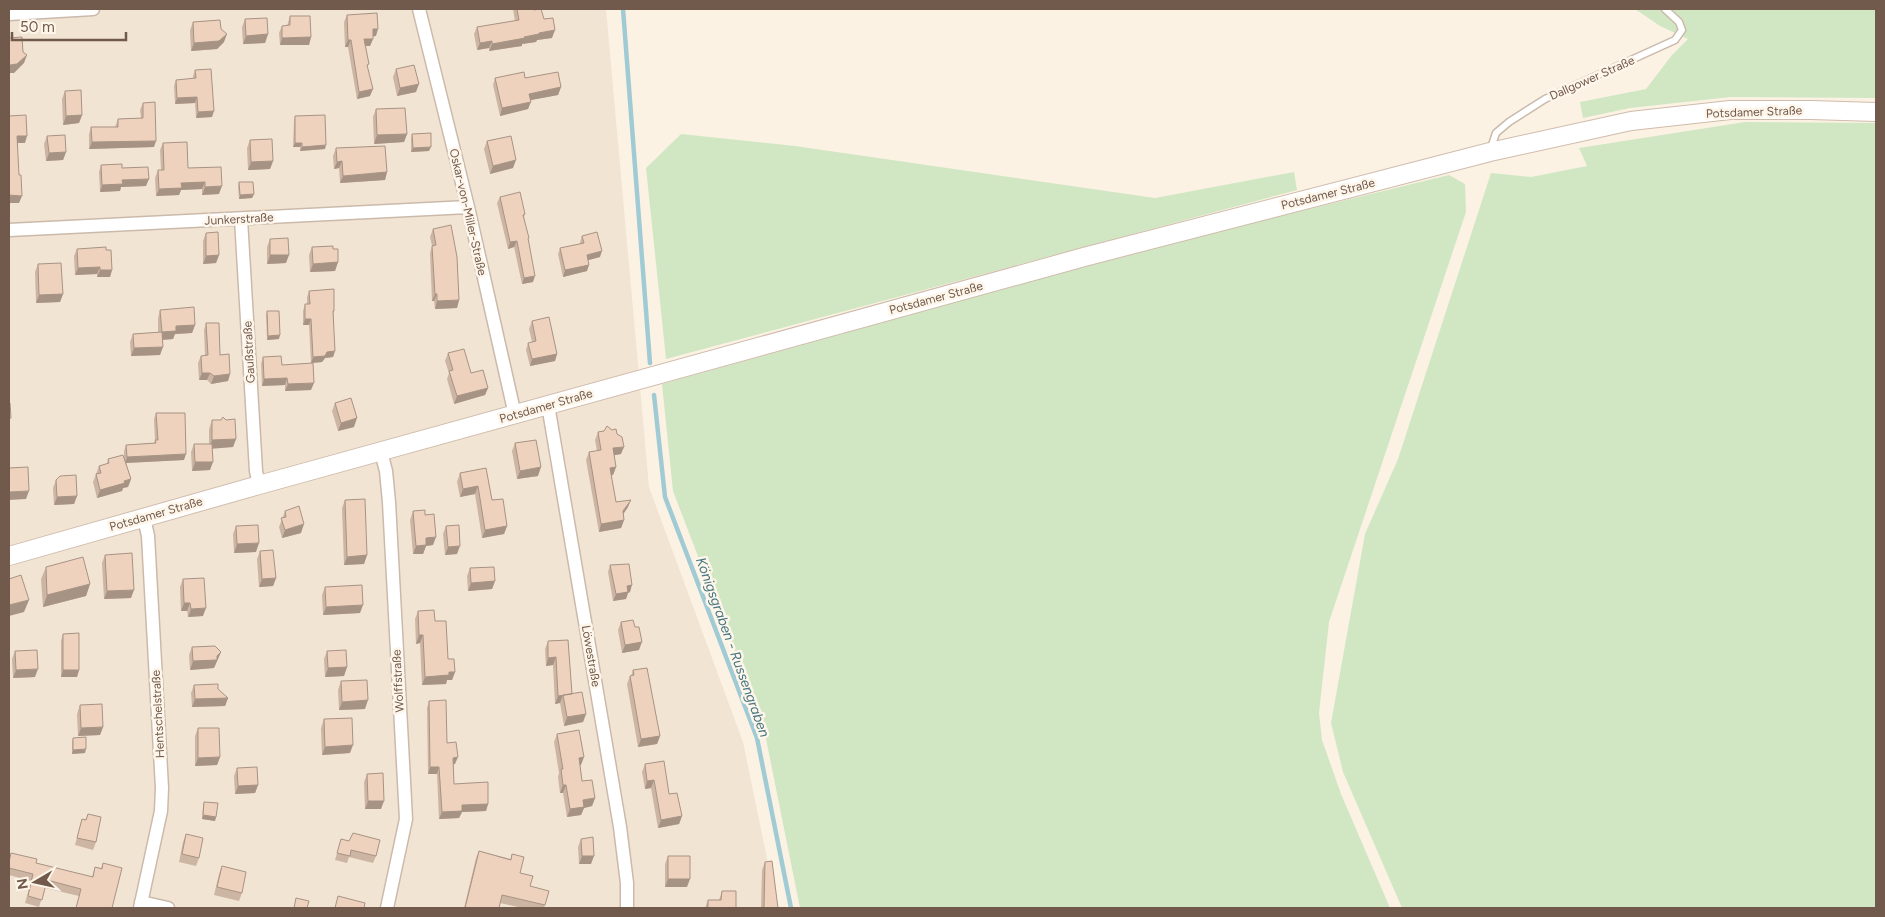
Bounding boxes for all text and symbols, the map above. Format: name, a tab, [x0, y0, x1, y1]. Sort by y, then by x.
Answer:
scale bar	[12, 10, 126, 42]
text: 50 m	[20, 18, 55, 36]
street label: Dallgower Straße	[1547, 53, 1637, 103]
street label: Potsdamer Straße	[1706, 103, 1803, 121]
street label: Oskar-von-Miller-Straße	[447, 147, 490, 277]
street label: Potsdamer Straße	[1280, 175, 1377, 212]
street label: Junkerstraße	[204, 210, 275, 228]
street label: Potsdamer Straße	[888, 279, 985, 317]
street label: Gaußstraße	[240, 320, 258, 383]
street label: Potsdamer Straße	[498, 386, 595, 426]
street label: Potsdamer Straße	[108, 494, 205, 534]
water label: Königsgraben - Russengraben	[692, 555, 773, 740]
street label: Löwestraße	[579, 624, 603, 688]
street label: Wolffstraße	[389, 649, 407, 713]
street label: Hentschelstraße	[149, 669, 167, 759]
north arrow	[10, 857, 60, 907]
text: N	[13, 877, 32, 891]

